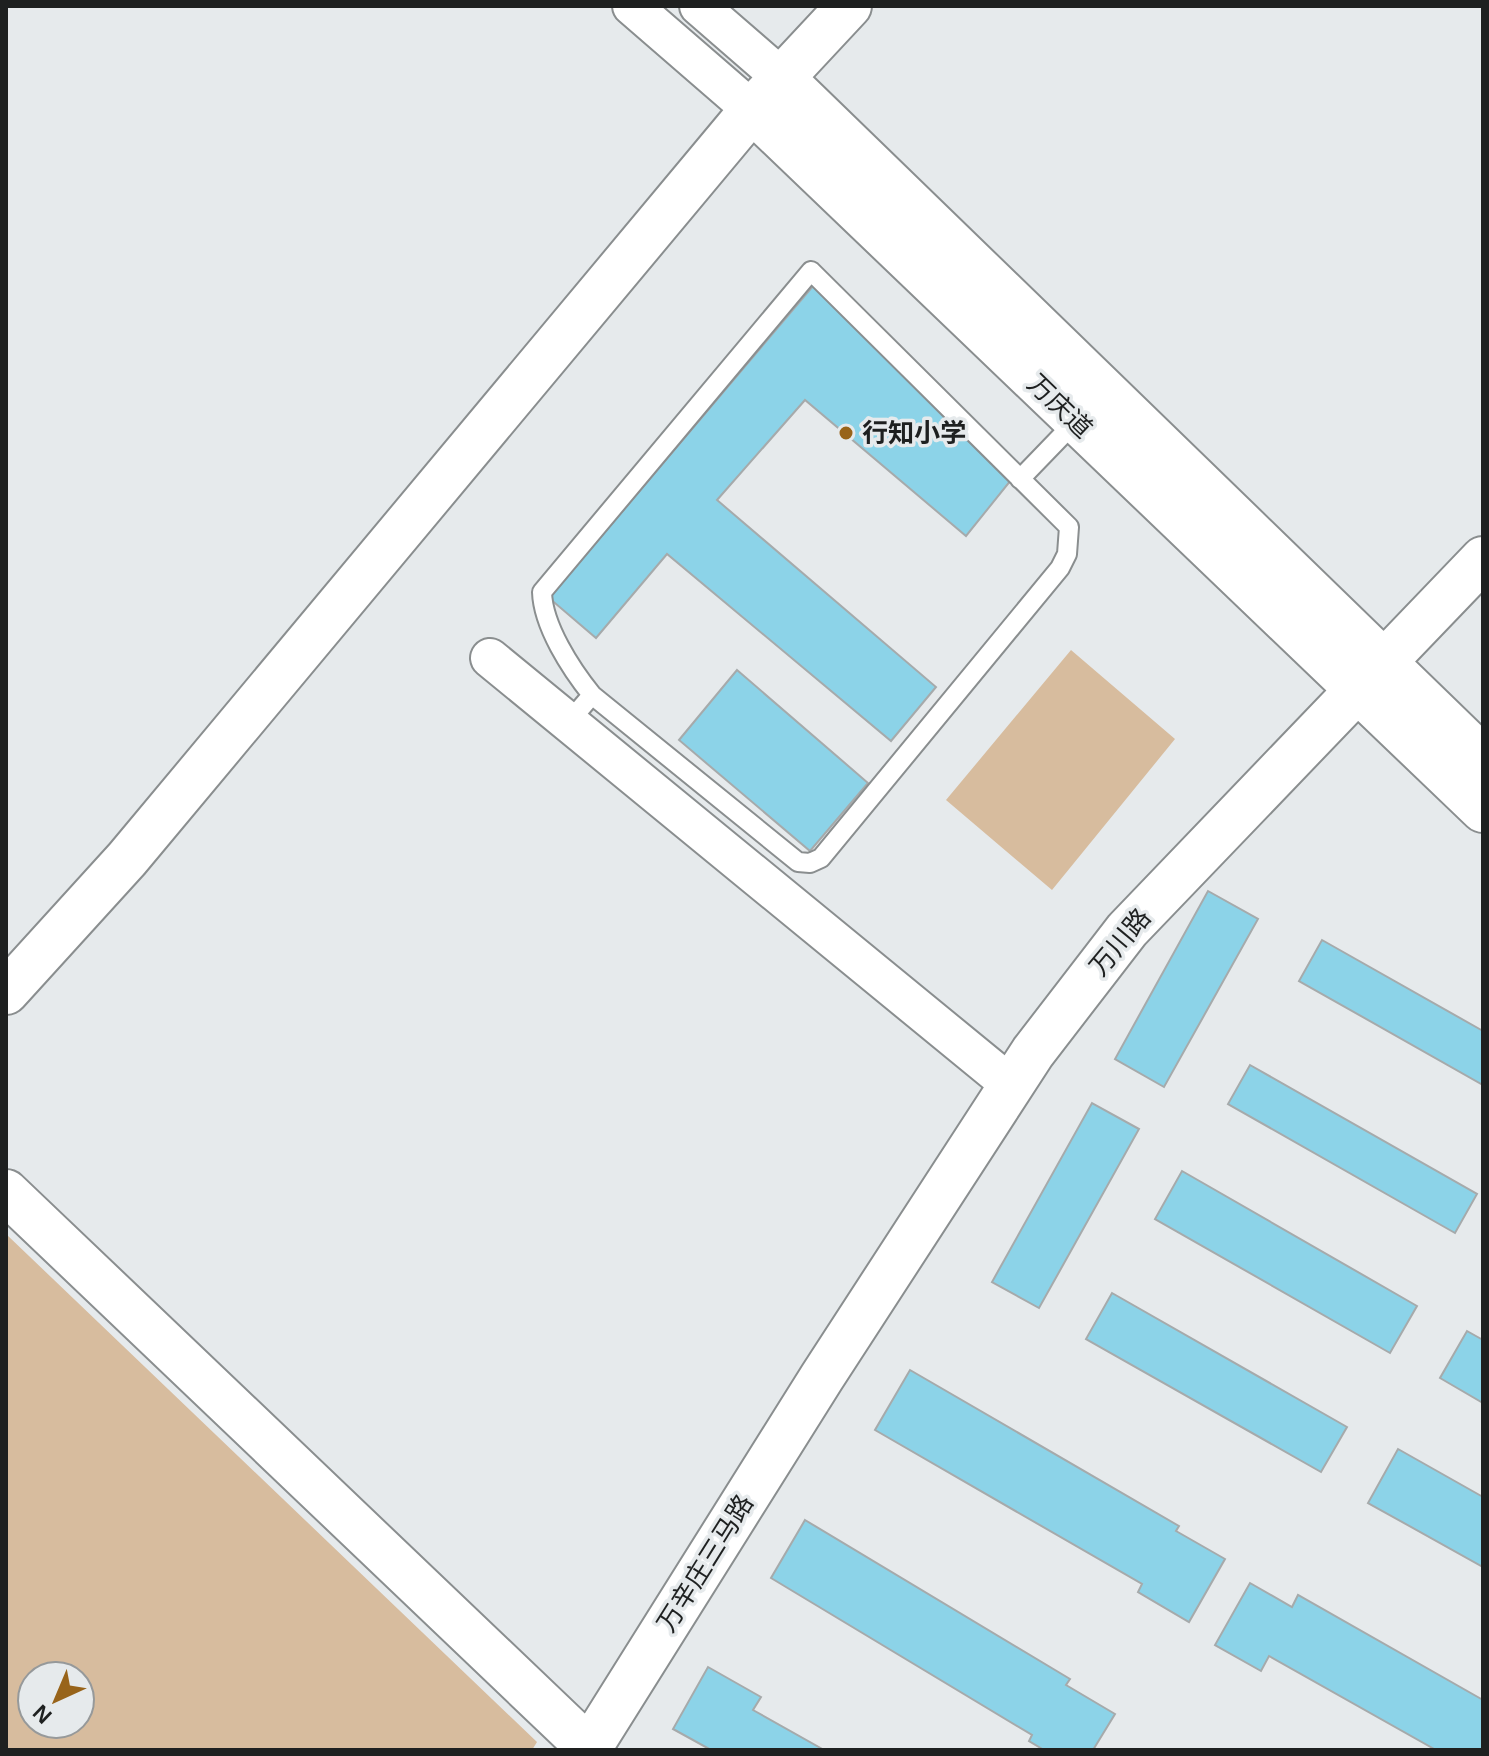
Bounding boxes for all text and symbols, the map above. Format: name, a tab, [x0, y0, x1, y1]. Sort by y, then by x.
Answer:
street label: 万庆道	[1022, 368, 1098, 444]
place label: 行知小学	[862, 418, 966, 448]
marker: 行知小学	[837, 424, 855, 442]
street label: 万川路	[1083, 902, 1157, 982]
street label: 万辛庄三马路	[651, 1489, 759, 1637]
north arrow	[16, 1660, 96, 1740]
text: N	[28, 1700, 57, 1729]

